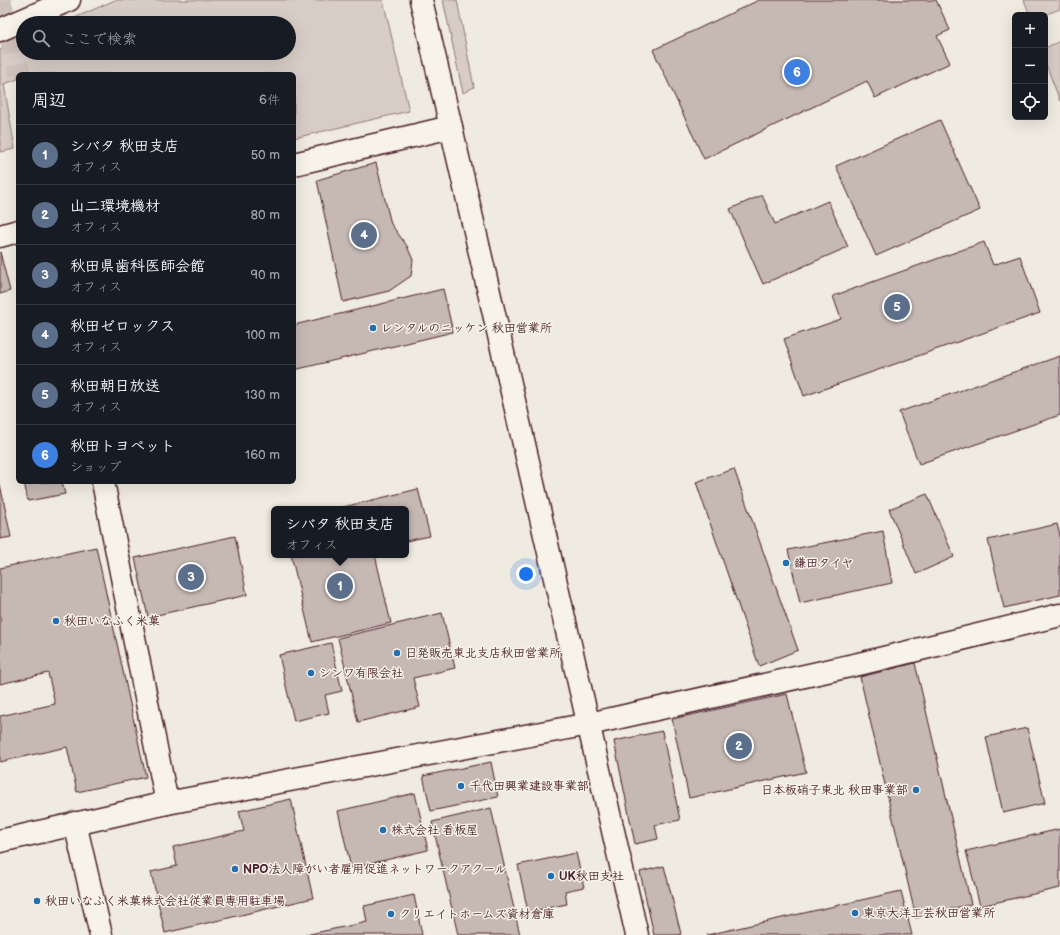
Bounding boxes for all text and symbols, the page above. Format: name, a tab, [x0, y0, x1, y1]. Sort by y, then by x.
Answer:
map controls	[1012, 12, 1048, 120]
button: +	[1012, 12, 1048, 48]
search box	[16, 16, 296, 60]
icon: search	[30, 27, 52, 49]
text: ここで検索	[62, 30, 137, 49]
button: −	[1012, 48, 1048, 84]
pin: 6	[784, 57, 810, 87]
button: locate	[1012, 84, 1048, 120]
text: 周辺	[32, 91, 66, 111]
text: 6件	[259, 92, 280, 108]
text: シバタ 秋田支店	[70, 137, 179, 156]
text: 1	[42, 147, 48, 163]
text: 50 m	[251, 147, 280, 163]
text: オフィス	[70, 159, 122, 175]
text: 山二環境機材	[70, 197, 160, 216]
text: 2	[41, 207, 49, 223]
text: 80 m	[251, 207, 280, 223]
text: オフィス	[70, 219, 122, 235]
pin: 4	[351, 220, 377, 250]
text: 秋田県歯科医師会館	[70, 257, 205, 276]
text: 3	[41, 267, 49, 283]
text: 90 m	[251, 267, 280, 283]
text: オフィス	[70, 279, 122, 295]
pin: 5	[884, 292, 910, 322]
text: 秋田ゼロックス	[70, 317, 175, 336]
place label: レンタルのニッケン 秋田営業所	[381, 321, 553, 336]
marker: レンタルのニッケン 秋田営業所	[368, 323, 378, 333]
text: 4	[41, 327, 49, 343]
text: 100 m	[245, 327, 280, 343]
text: オフィス	[70, 339, 122, 355]
text: 秋田朝日放送	[70, 377, 160, 396]
text: 5	[41, 387, 49, 403]
text: 130 m	[245, 387, 280, 403]
text: オフィス	[70, 399, 122, 415]
text: 秋田トヨペット	[70, 437, 175, 456]
text: 6	[41, 447, 49, 463]
text: 160 m	[245, 447, 280, 463]
text: ショップ	[70, 459, 121, 475]
popup	[271, 506, 409, 558]
text: シバタ 秋田支店	[285, 515, 395, 534]
text: オフィス	[285, 537, 337, 553]
place label: 鎌田タイヤ	[794, 556, 854, 571]
marker: 鎌田タイヤ	[781, 558, 791, 568]
pin: 3	[178, 562, 204, 592]
your location	[516, 564, 536, 584]
pin: 1	[327, 571, 353, 601]
place label: 秋田いなふく米菓	[64, 614, 160, 629]
marker: 秋田いなふく米菓	[51, 616, 61, 626]
place label: 日発販売東北支店秋田営業所	[405, 646, 562, 661]
marker: 日発販売東北支店秋田営業所	[392, 648, 402, 658]
place label: シンワ有限会社	[319, 666, 403, 681]
marker: シンワ有限会社	[306, 668, 316, 678]
pin: 2	[726, 731, 752, 761]
place label: 千代田興業建設事業部	[469, 779, 589, 794]
marker: 千代田興業建設事業部	[456, 781, 466, 791]
place label: 日本板硝子東北 秋田事業部	[761, 783, 908, 798]
marker: 日本板硝子東北 秋田事業部	[911, 785, 921, 795]
place label: 株式会社 看板屋	[391, 823, 478, 838]
marker: 株式会社 看板屋	[378, 825, 388, 835]
place label: NPO法人障がい者雇用促進ネットワークアクール	[243, 862, 507, 877]
marker: NPO法人障がい者雇用促進ネットワークアクール	[230, 864, 240, 874]
place label: UK秋田支社	[559, 869, 624, 884]
marker: UK秋田支社	[546, 871, 556, 881]
place label: 秋田いなふく米菓株式会社従業員専用駐車場	[45, 894, 285, 909]
marker: 秋田いなふく米菓株式会社従業員専用駐車場	[32, 896, 42, 906]
place label: 東京大洋工芸秋田営業所	[863, 906, 996, 921]
place label: クリエイトホームズ資材倉庫	[399, 907, 555, 922]
marker: 東京大洋工芸秋田営業所	[850, 908, 860, 918]
marker: クリエイトホームズ資材倉庫	[386, 909, 396, 919]

